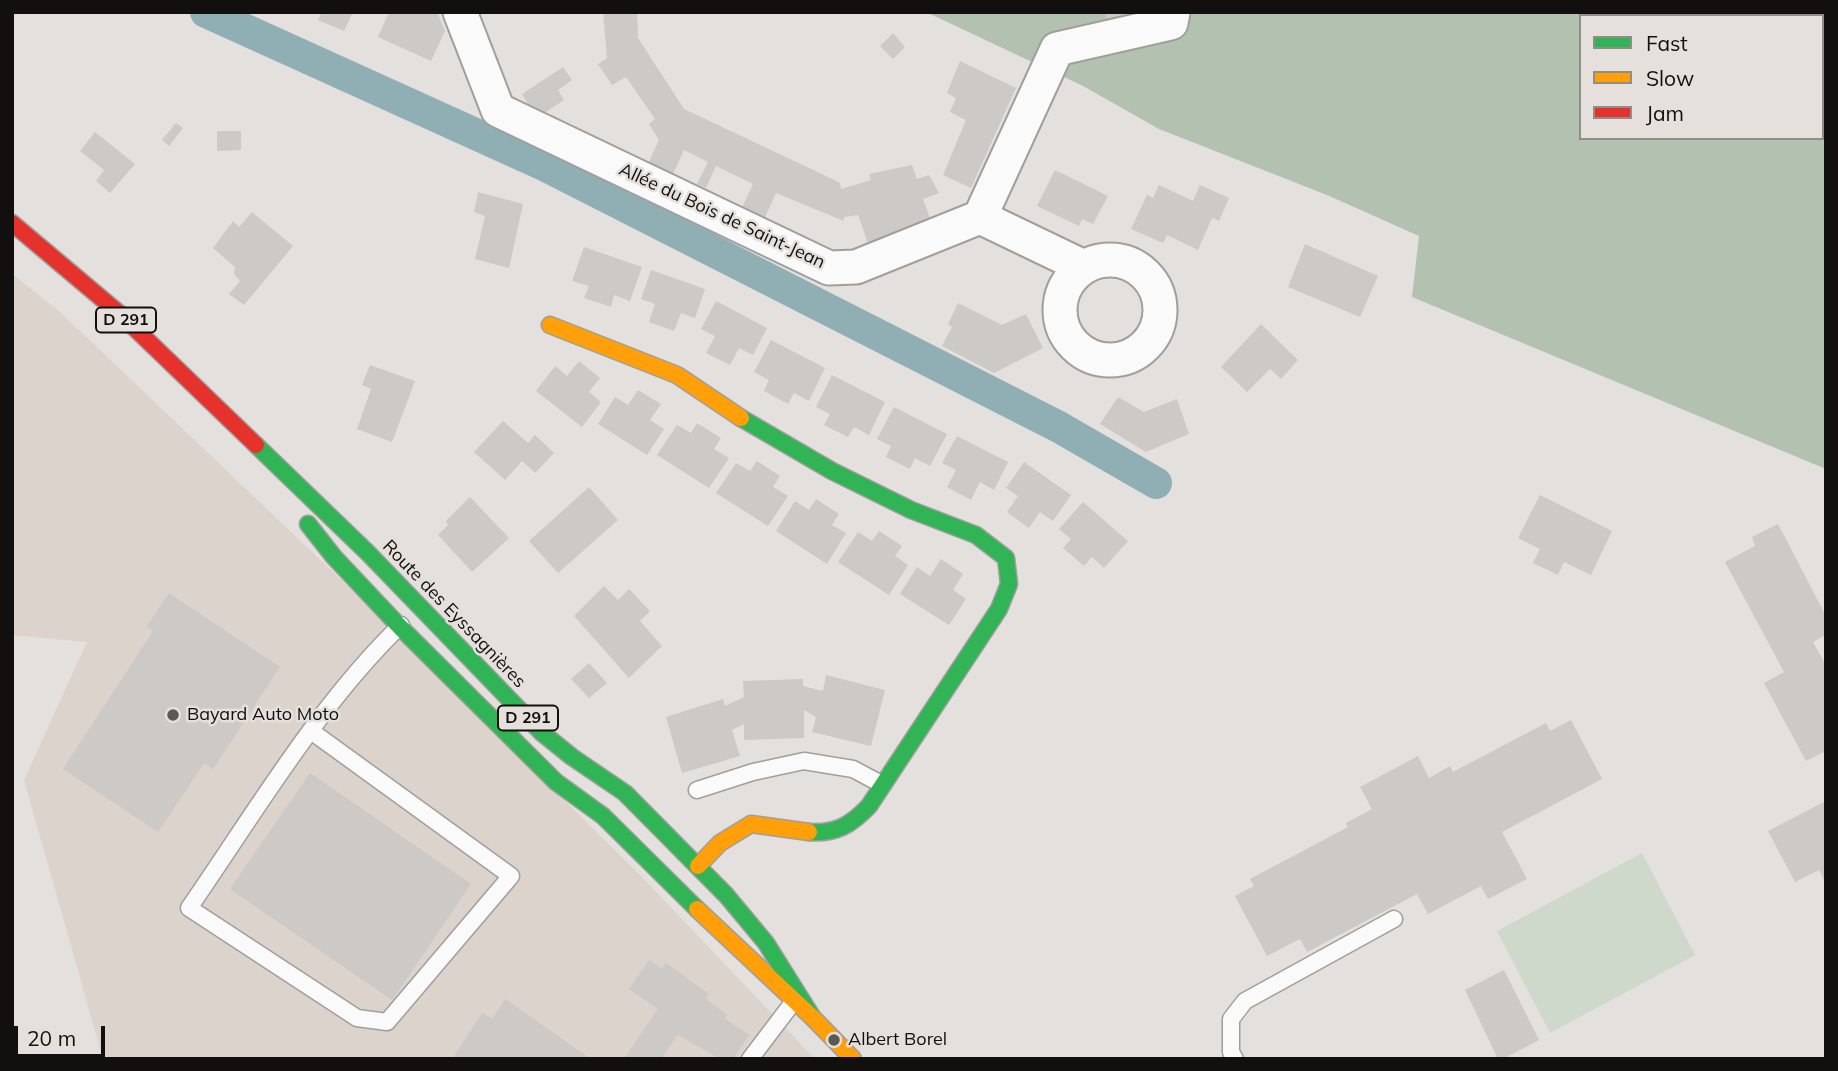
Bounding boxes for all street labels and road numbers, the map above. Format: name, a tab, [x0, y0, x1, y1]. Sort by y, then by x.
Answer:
street label: Allée du Bois de Saint-Jean	[616, 159, 828, 273]
road number: D 291	[96, 308, 156, 332]
street label: Route des Eyssagnières	[378, 536, 530, 692]
road number: D 291	[498, 706, 558, 730]

